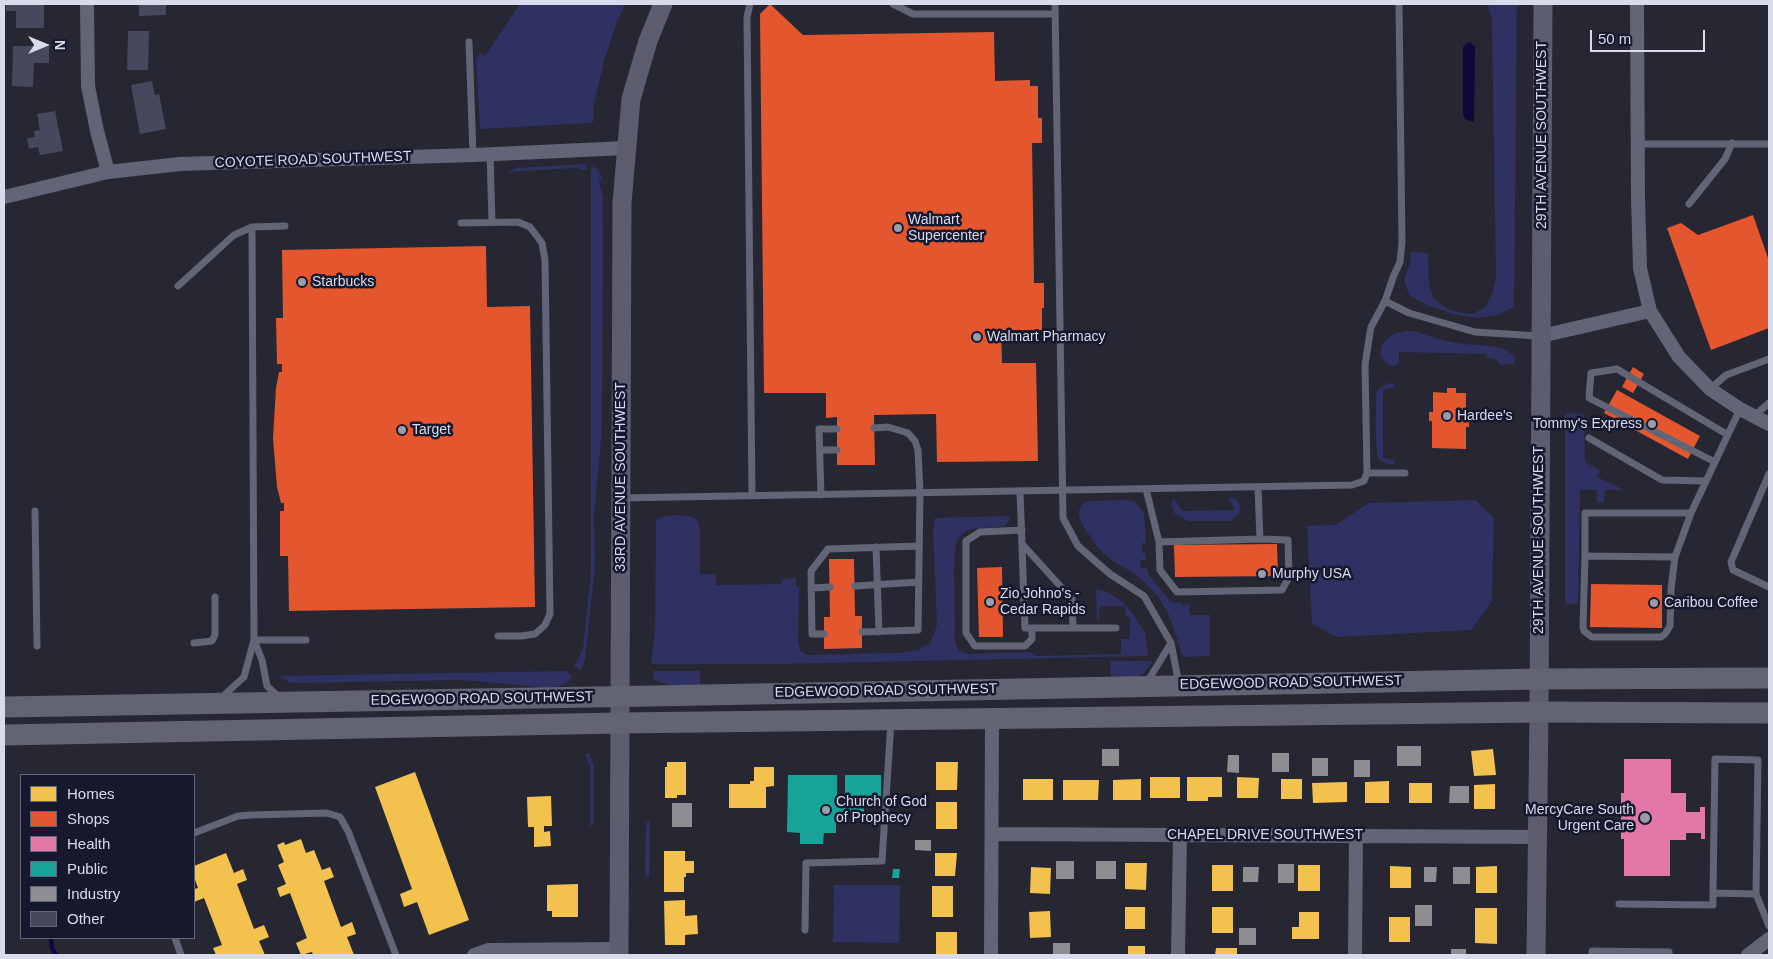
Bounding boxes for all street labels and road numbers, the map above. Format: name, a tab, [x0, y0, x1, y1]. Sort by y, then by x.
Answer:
street label: 29TH AVENUE SOUTHWEST	[1534, 41, 1550, 229]
street label: COYOTE ROAD SOUTHWEST	[214, 148, 412, 172]
street label: 33RD AVENUE SOUTHWEST	[613, 382, 629, 572]
street label: 29TH AVENUE SOUTHWEST	[1531, 446, 1547, 634]
street label: EDGEWOOD ROAD SOUTHWEST	[1180, 673, 1402, 693]
street label: EDGEWOOD ROAD SOUTHWEST	[775, 681, 997, 701]
street label: EDGEWOOD ROAD SOUTHWEST	[371, 689, 593, 709]
street label: CHAPEL DRIVE SOUTHWEST	[1167, 827, 1363, 843]

